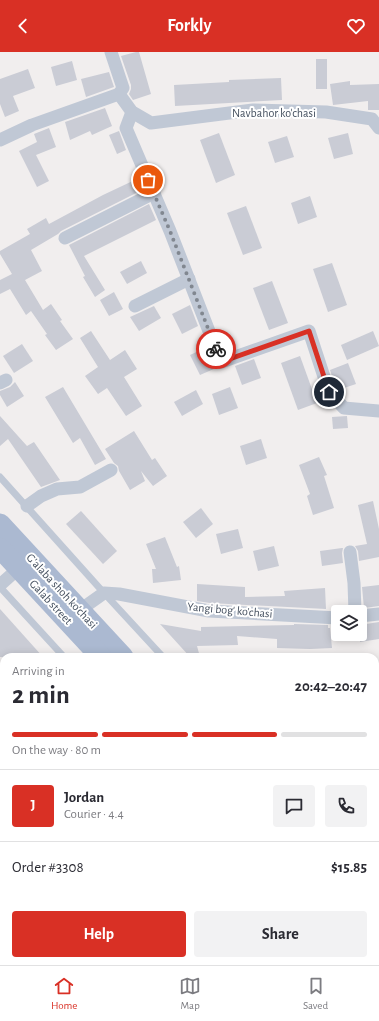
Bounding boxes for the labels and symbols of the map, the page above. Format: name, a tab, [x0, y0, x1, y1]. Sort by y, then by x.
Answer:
street label: Navbahor ko'chasi	[232, 107, 316, 119]
pin	[131, 163, 165, 197]
courier	[196, 329, 236, 369]
pin	[312, 375, 346, 409]
street label: G'alaba shoh ko'chasi	[24, 551, 100, 631]
street label: Galab street	[27, 577, 75, 627]
street label: Yangi bog' ko'chasi	[187, 600, 273, 620]

